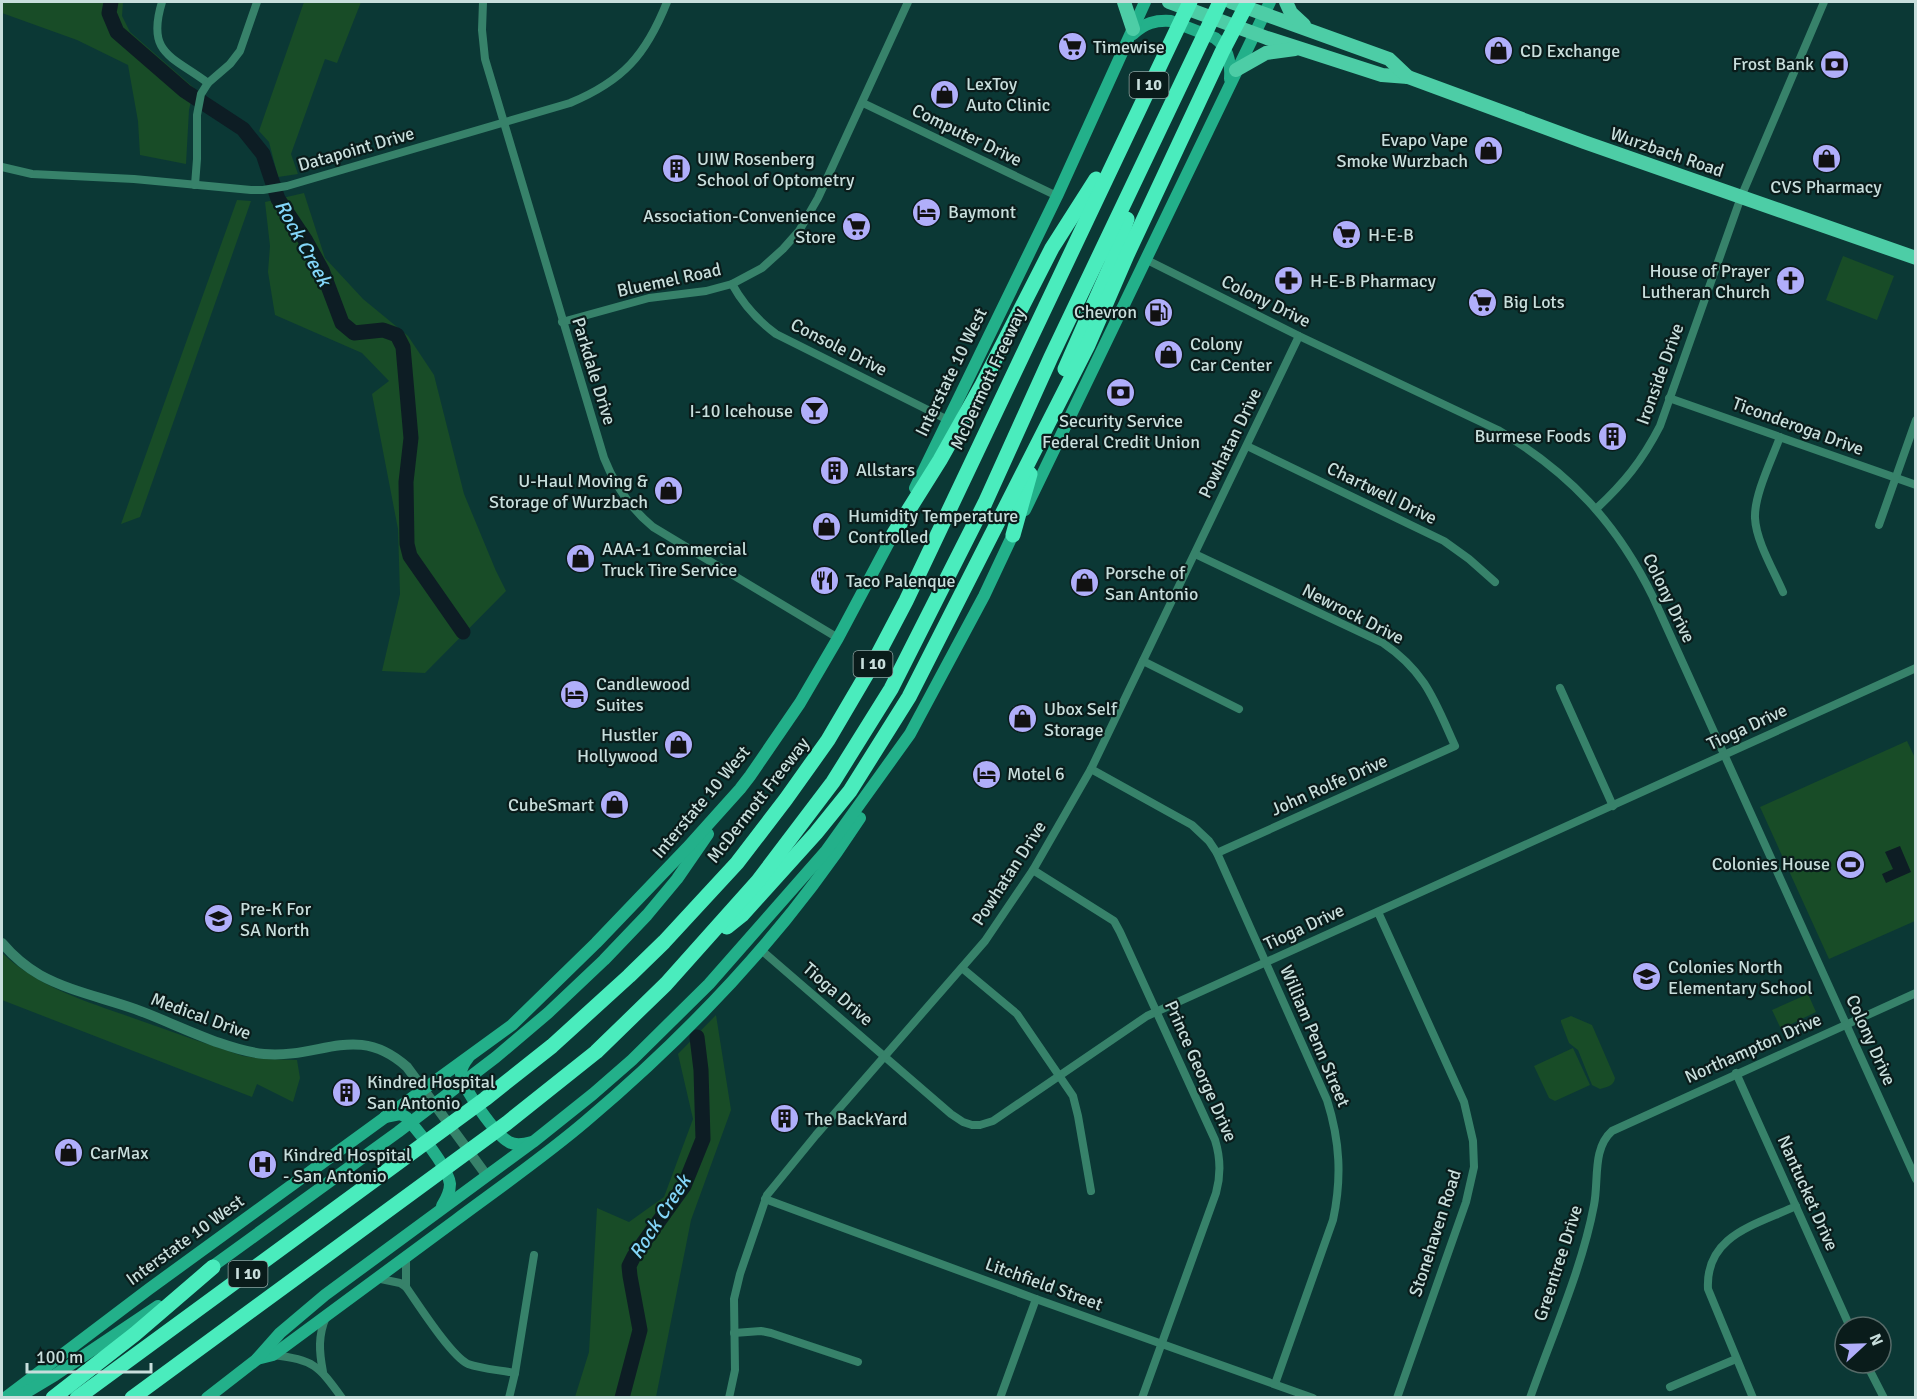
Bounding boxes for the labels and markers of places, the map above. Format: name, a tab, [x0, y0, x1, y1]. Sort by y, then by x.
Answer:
supermarket icon: Timewise	[1056, 31, 1088, 63]
shop icon: CD Exchange	[1483, 35, 1515, 67]
place label: Timewise	[1093, 36, 1165, 58]
place label: CD Exchange	[1520, 40, 1620, 62]
bank icon: Frost Bank	[1819, 48, 1851, 80]
place label: Frost Bank	[1732, 53, 1814, 75]
place label: LexToy Auto Clinic	[966, 73, 1050, 116]
shop icon: LexToy Auto Clinic	[929, 78, 961, 110]
place label: Evapo Vape Smoke Wurzbach	[1337, 129, 1468, 172]
shop icon: Evapo Vape Smoke Wurzbach	[1473, 134, 1505, 166]
shop icon: CVS Pharmacy	[1810, 142, 1842, 174]
place label: UIW Rosenberg School of Optometry	[697, 148, 855, 191]
building icon: UIW Rosenberg School of Optometry	[660, 153, 692, 185]
place label: CVS Pharmacy	[1770, 176, 1882, 198]
hotel icon: Baymont	[911, 196, 943, 228]
place label: Baymont	[948, 201, 1016, 223]
place label: Association-Convenience Store	[643, 205, 836, 248]
supermarket icon: Association-Convenience Store	[841, 210, 873, 242]
supermarket icon: H-E-B	[1331, 219, 1363, 251]
place label: H-E-B	[1368, 224, 1414, 246]
place label: House of Prayer Lutheran Church	[1642, 260, 1770, 303]
pharmacy icon: H-E-B Pharmacy	[1273, 265, 1305, 297]
church icon: House of Prayer Lutheran Church	[1775, 265, 1807, 297]
place label: H-E-B Pharmacy	[1310, 270, 1436, 292]
supermarket icon: Big Lots	[1466, 286, 1498, 318]
place label: Big Lots	[1503, 291, 1565, 313]
fuel station icon: Chevron	[1142, 296, 1174, 328]
place label: Chevron	[1074, 301, 1137, 323]
place label: Colony Car Center	[1190, 333, 1272, 376]
shop icon: Colony Car Center	[1153, 338, 1185, 370]
bank icon: Security Service Federal Credit Union	[1105, 376, 1137, 408]
bar icon: I-10 Icehouse	[798, 395, 830, 427]
place label: I-10 Icehouse	[689, 400, 793, 422]
place label: Security Service Federal Credit Union	[1042, 410, 1200, 453]
building icon: Burmese Foods	[1596, 420, 1628, 452]
place label: Burmese Foods	[1474, 425, 1591, 447]
building icon: Allstars	[819, 454, 851, 486]
place label: Allstars	[856, 459, 915, 481]
place label: U-Haul Moving & Storage of Wurzbach	[489, 470, 648, 513]
shop icon: U-Haul Moving & Storage of Wurzbach	[653, 475, 685, 507]
place label: Humidity Temperature Controlled	[848, 505, 1018, 548]
shop icon: Humidity Temperature Controlled	[811, 510, 843, 542]
place label: AAA-1 Commercial Truck Tire Service	[602, 538, 747, 581]
shop icon: AAA-1 Commercial Truck Tire Service	[565, 543, 597, 575]
place label: Porsche of San Antonio	[1105, 562, 1198, 605]
restaurant icon: Taco Palenque	[809, 565, 841, 597]
shop icon: Porsche of San Antonio	[1068, 567, 1100, 599]
place label: Taco Palenque	[846, 570, 956, 592]
place label: Candlewood Suites	[596, 673, 690, 716]
hotel icon: Candlewood Suites	[559, 678, 591, 710]
place label: Ubox Self Storage	[1044, 698, 1118, 741]
shop icon: Ubox Self Storage	[1007, 703, 1039, 735]
place label: Hustler Hollywood	[577, 724, 658, 767]
shop icon: Hustler Hollywood	[663, 729, 695, 761]
hotel icon: Motel 6	[970, 758, 1002, 790]
place label: Motel 6	[1007, 763, 1065, 785]
shop icon: CubeSmart	[599, 789, 631, 821]
place label: CubeSmart	[508, 794, 594, 816]
sports icon: Colonies House	[1835, 848, 1867, 880]
place label: Colonies House	[1712, 853, 1830, 875]
place label: Pre-K For SA North	[240, 898, 311, 941]
school or university icon: Pre-K For SA North	[203, 903, 235, 935]
place label: Colonies North Elementary School	[1668, 956, 1813, 999]
school or university icon: Colonies North Elementary School	[1631, 961, 1663, 993]
place label: Kindred Hospital San Antonio	[367, 1071, 495, 1114]
building icon: Kindred Hospital San Antonio	[330, 1076, 362, 1108]
building icon: The BackYard	[768, 1103, 800, 1135]
place label: The BackYard	[805, 1108, 907, 1130]
shop icon: CarMax	[53, 1137, 85, 1169]
place label: CarMax	[90, 1142, 149, 1164]
place label: Kindred Hospital - San Antonio	[283, 1144, 411, 1187]
hospital icon: Kindred Hospital - San Antonio	[246, 1149, 278, 1181]

